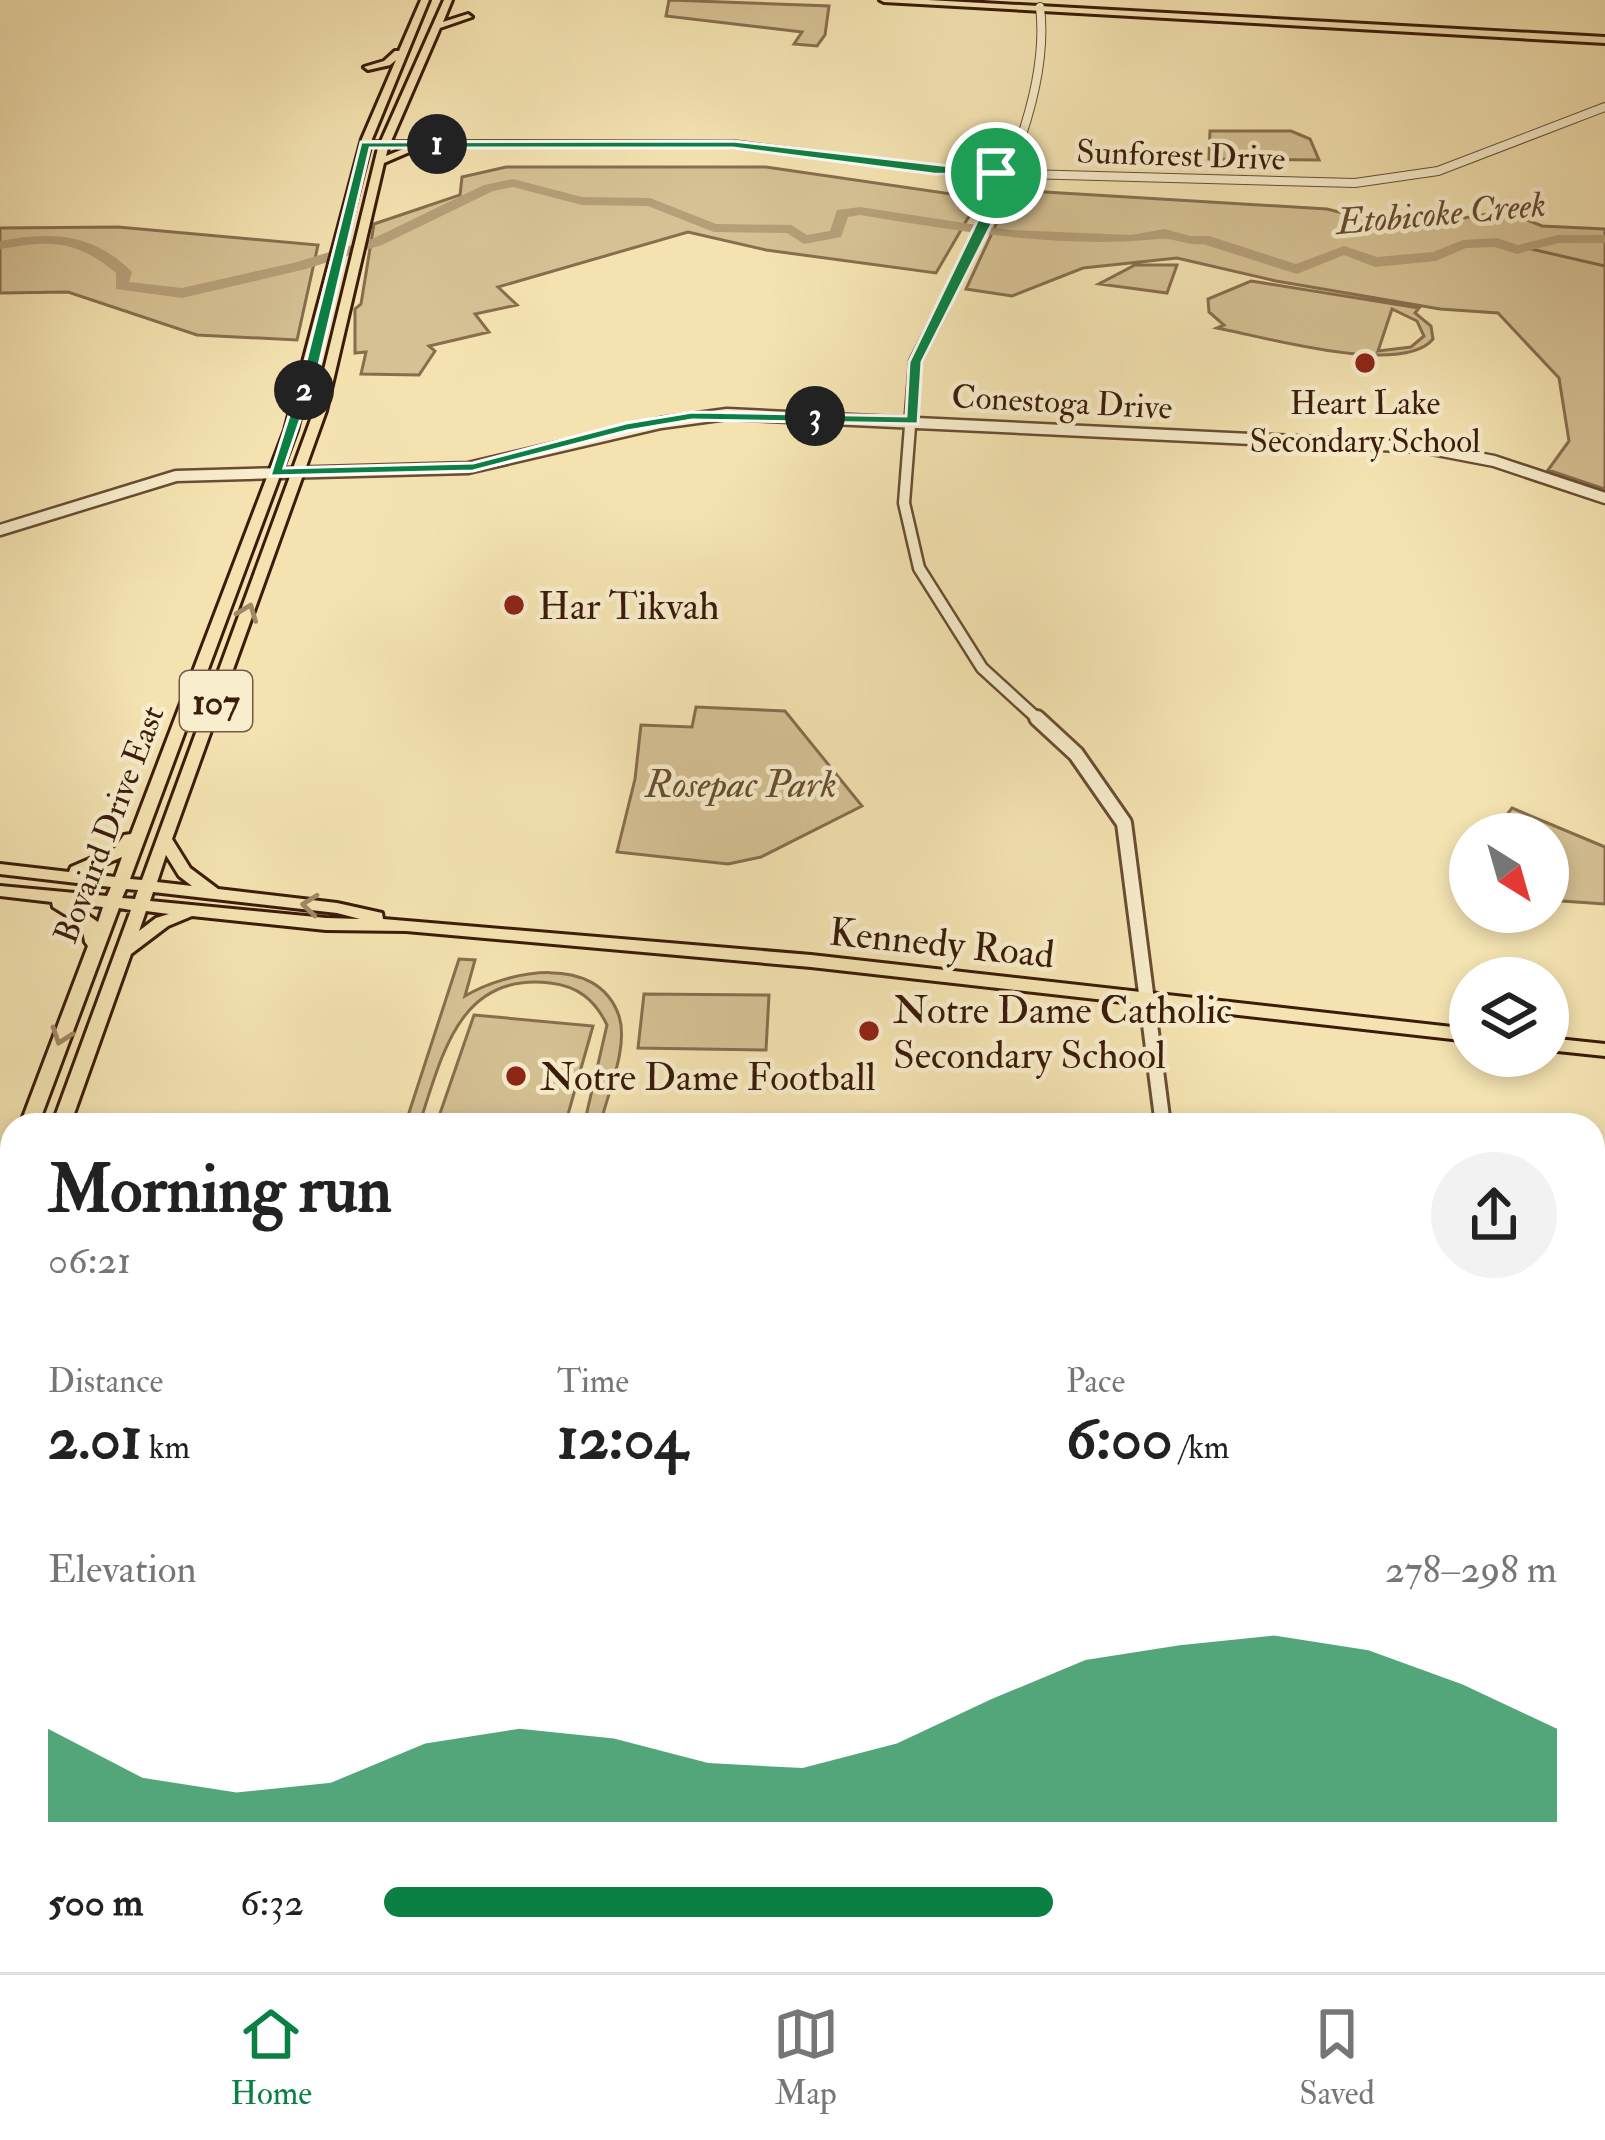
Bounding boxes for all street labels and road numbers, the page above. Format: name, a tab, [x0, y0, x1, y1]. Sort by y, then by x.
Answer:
street label: Sunforest Drive	[1076, 131, 1286, 180]
street label: Conestoga Drive	[951, 376, 1174, 429]
road number: 107	[180, 671, 252, 731]
street label: Bovaird Drive East	[45, 700, 173, 949]
street label: Kennedy Road	[827, 907, 1057, 980]

